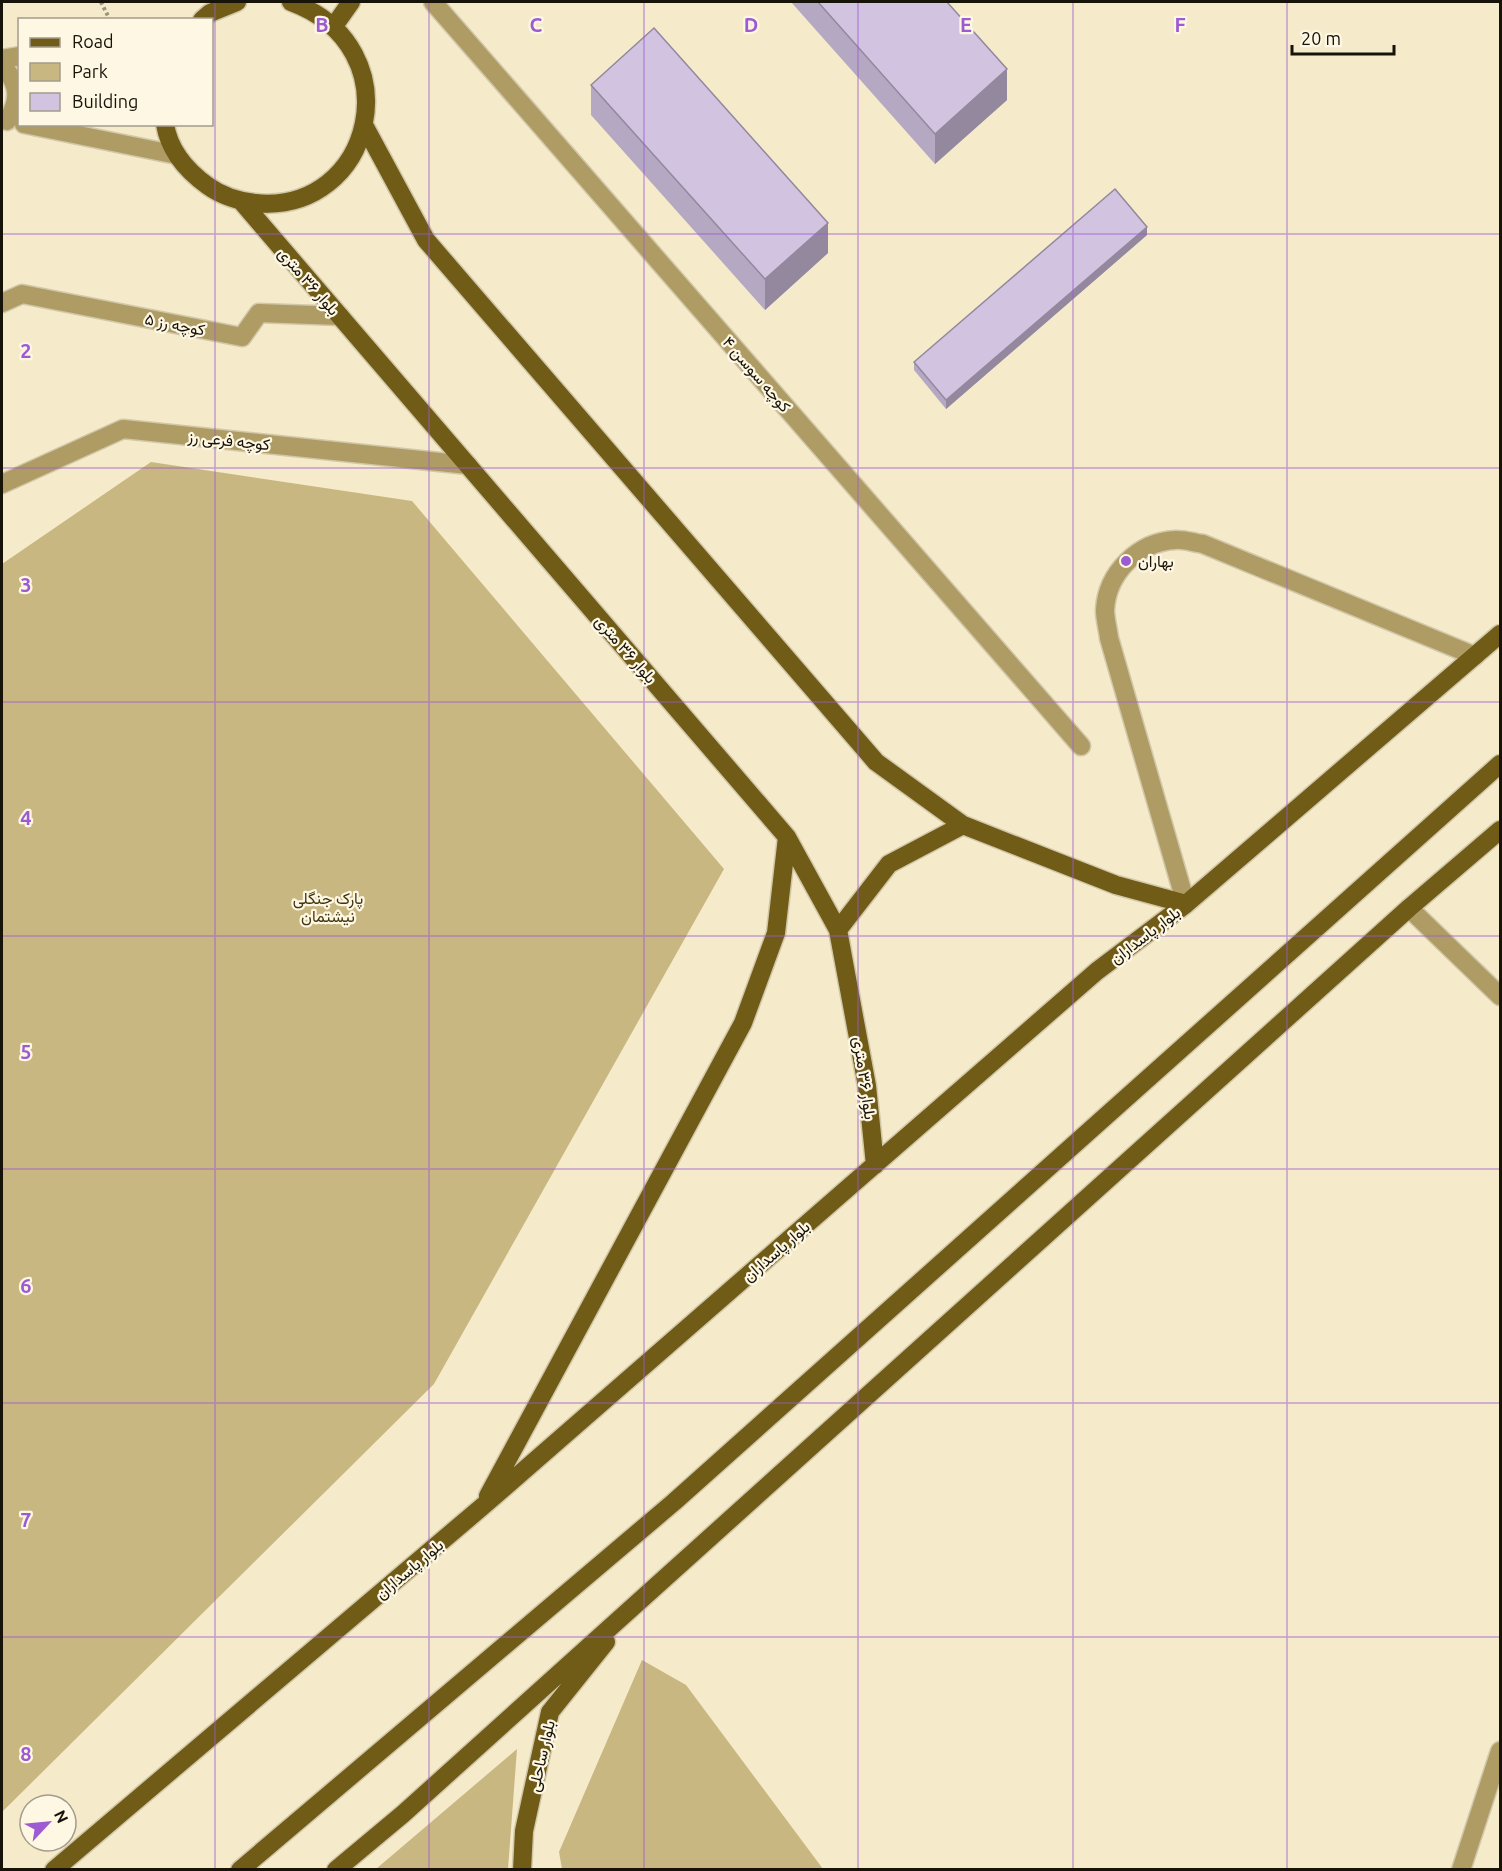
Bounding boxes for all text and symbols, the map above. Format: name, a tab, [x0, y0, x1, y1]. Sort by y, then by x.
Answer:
text: B	[315, 13, 329, 36]
text: C	[530, 13, 543, 36]
text: D	[744, 13, 758, 36]
text: E	[960, 13, 972, 36]
text: F	[1174, 13, 1186, 36]
legend	[18, 18, 213, 126]
scale bar	[1292, 18, 1394, 56]
text: 20 m	[1301, 28, 1341, 48]
text: Road	[72, 31, 114, 51]
text: Park	[72, 61, 108, 81]
text: Building	[72, 91, 138, 111]
street label: بلوار ۳۶ متری	[273, 244, 343, 320]
street label: کوچه رز ۵	[143, 309, 207, 342]
street label: کوچه سوسن ۴	[717, 333, 794, 417]
text: 2	[20, 339, 32, 362]
street label: کوچه فرعی رز	[186, 427, 271, 456]
place label: بهاران	[1138, 552, 1174, 572]
marker: بهاران	[1119, 554, 1133, 568]
text: 3	[20, 573, 32, 596]
street label: بلوار ۳۶ متری	[590, 612, 660, 688]
text: 4	[20, 806, 32, 829]
park label: پارک جنگلی نیشتمان	[293, 889, 363, 926]
street label: بلوار پاسداران	[1107, 903, 1185, 969]
street label: بلوار ۳۶ متری	[848, 1035, 880, 1121]
text: 5	[20, 1040, 32, 1063]
street label: بلوار پاسداران	[739, 1217, 815, 1287]
text: 6	[20, 1274, 32, 1297]
text: 7	[20, 1508, 32, 1531]
street label: بلوار پاسداران	[372, 1536, 448, 1605]
street label: بلوار ساحلی	[524, 1719, 560, 1794]
text: 8	[20, 1742, 32, 1765]
north arrow	[18, 1793, 78, 1853]
text: N	[51, 1807, 72, 1826]

